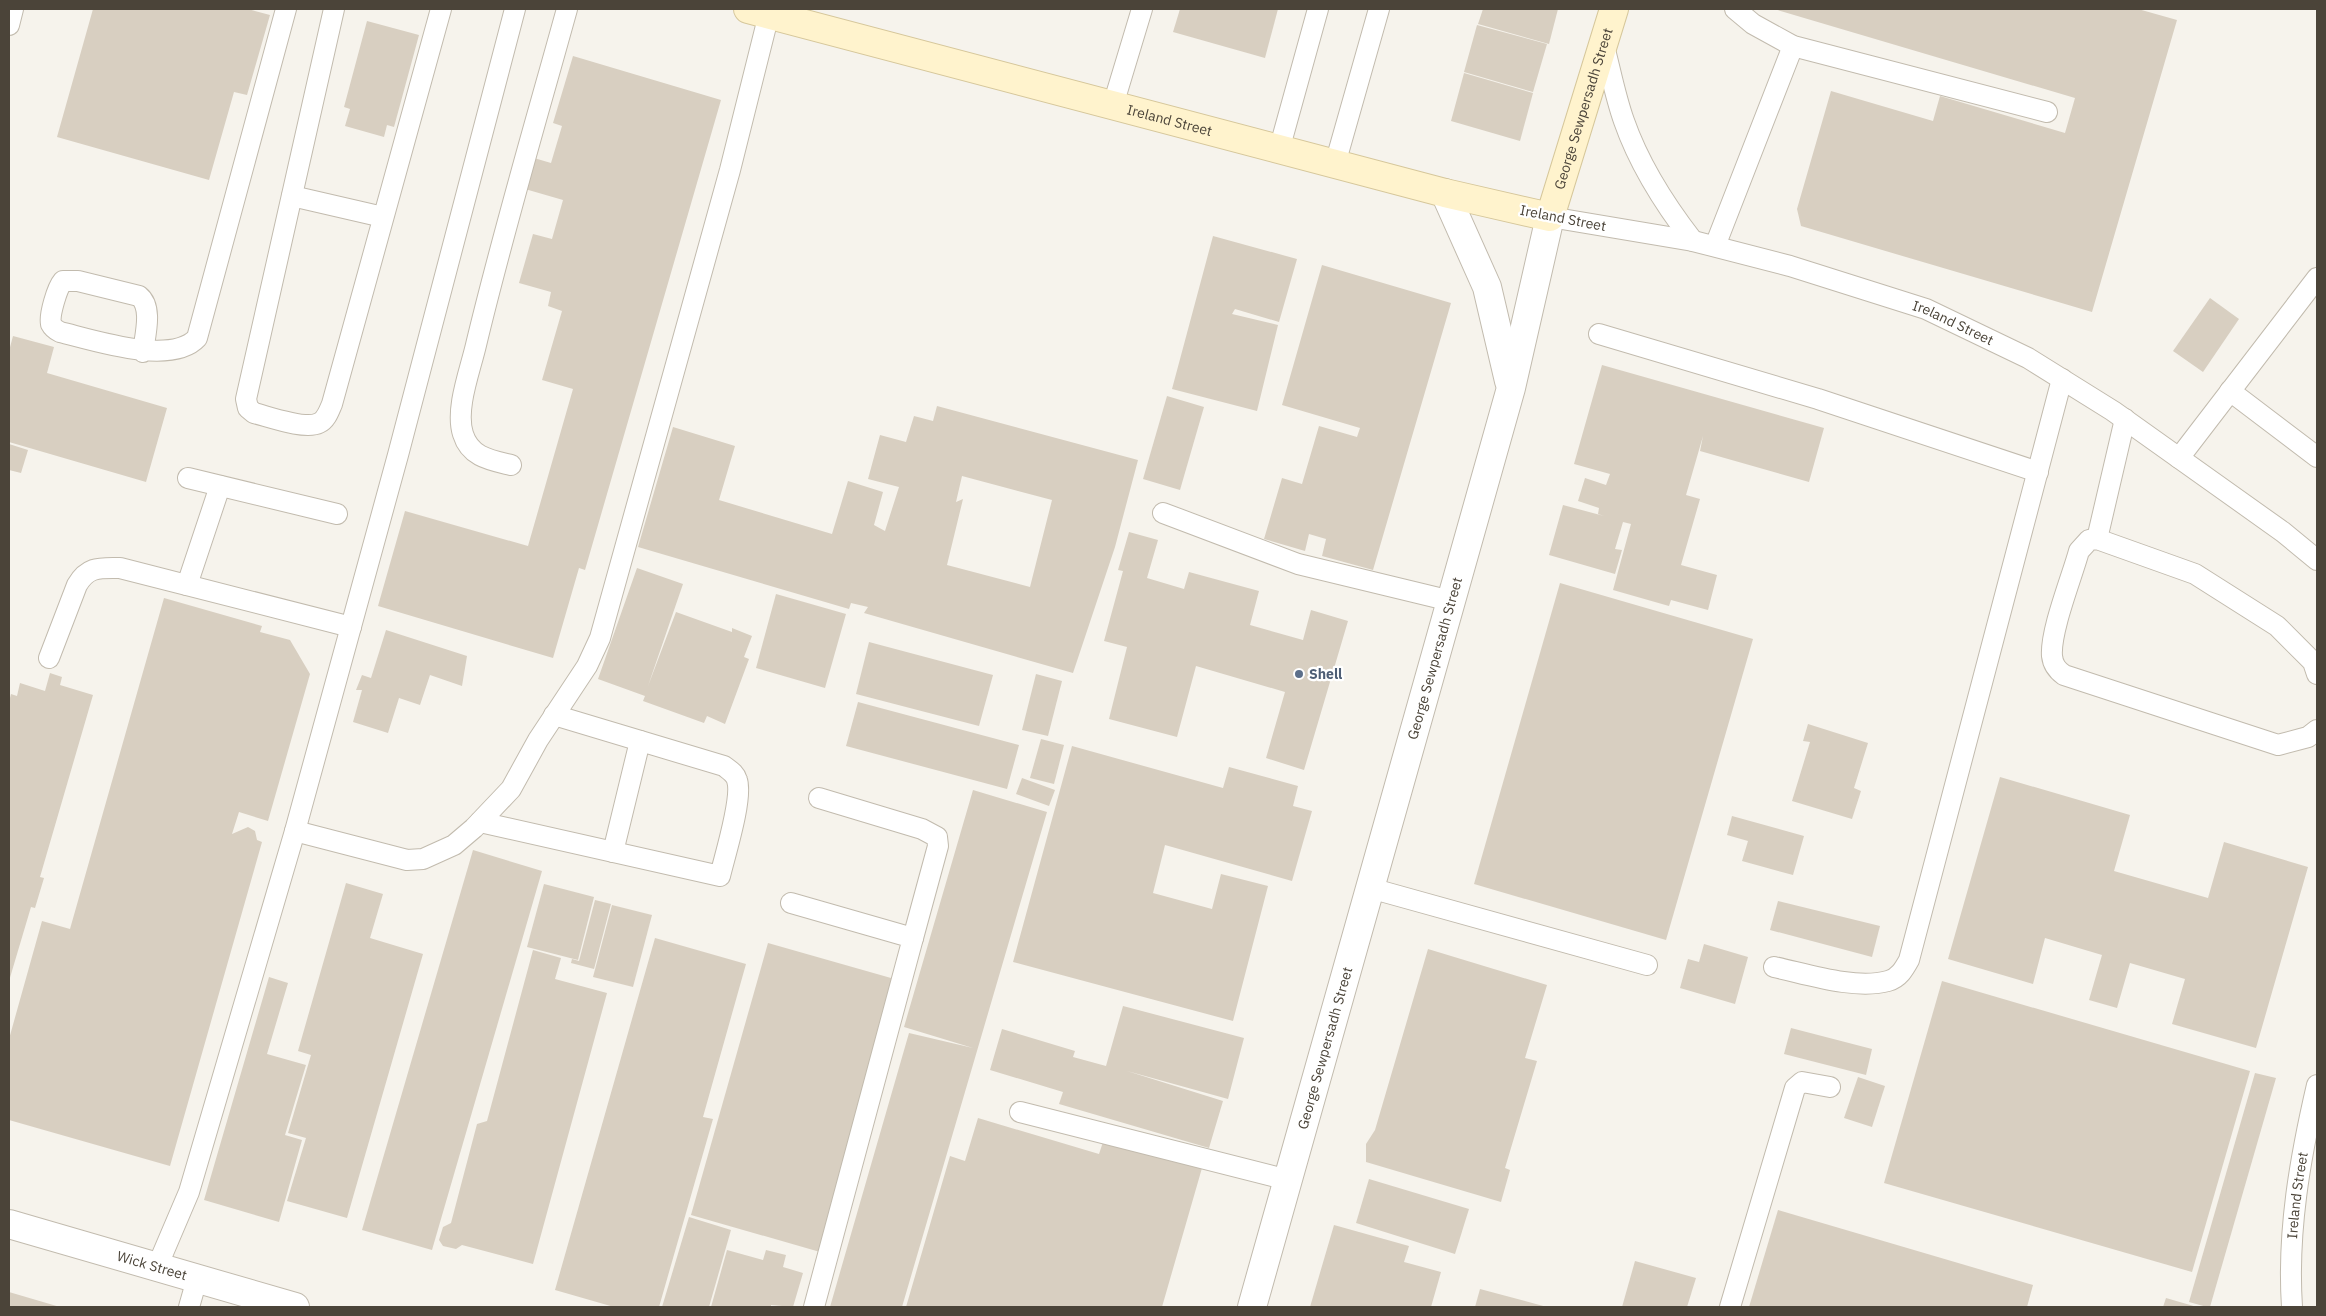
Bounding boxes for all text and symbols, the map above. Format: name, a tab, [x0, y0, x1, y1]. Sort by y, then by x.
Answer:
street label: George Sewpersadh Street	[1550, 26, 1617, 192]
street label: Ireland Street	[1125, 100, 1214, 140]
street label: Ireland Street	[1518, 201, 1608, 235]
street label: Ireland Street	[1910, 296, 1997, 349]
street label: George Sewpersadh Street	[1403, 575, 1466, 742]
place label: Shell	[1309, 665, 1342, 683]
marker: Shell	[1293, 668, 1305, 680]
street label: George Sewpersadh Street	[1294, 965, 1356, 1131]
street label: Ireland Street	[2283, 1150, 2312, 1239]
street label: Wick Street	[115, 1247, 189, 1284]

